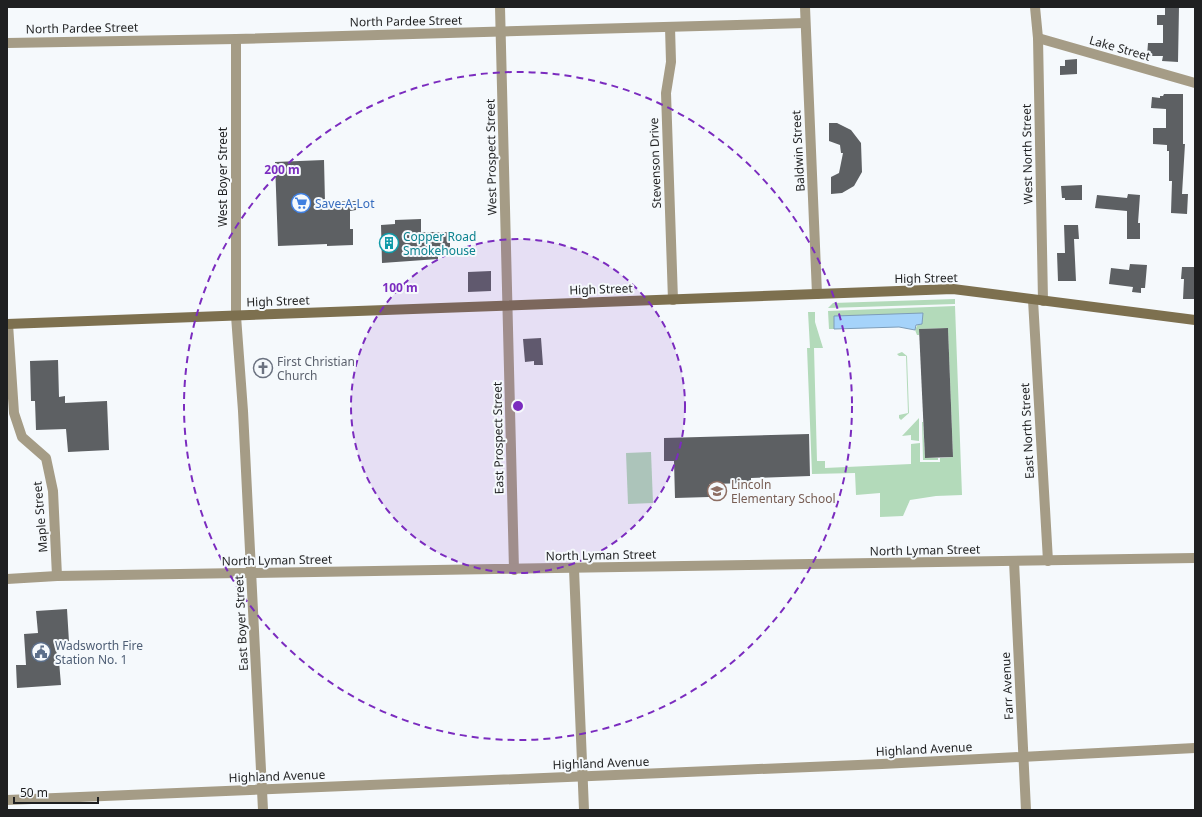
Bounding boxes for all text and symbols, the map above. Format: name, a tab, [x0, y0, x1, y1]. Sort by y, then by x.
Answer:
street label: North Pardee Street	[350, 12, 463, 30]
street label: North Pardee Street	[26, 19, 139, 37]
street label: Lake Street	[1087, 31, 1153, 65]
street label: West Prospect Street	[481, 98, 501, 216]
street label: West North Street	[1018, 103, 1036, 204]
street label: Baldwin Street	[787, 109, 809, 192]
street label: Stevenson Drive	[645, 117, 665, 209]
street label: West Boyer Street	[214, 126, 231, 227]
text: 200 m	[264, 161, 300, 178]
supermarket icon: Save-A-Lot	[290, 192, 312, 214]
place label: Save-A-Lot	[315, 195, 375, 212]
place label: Copper Road Smokehouse	[403, 228, 476, 259]
building icon: Copper Road Smokehouse	[378, 232, 400, 254]
street label: High Street	[894, 269, 959, 287]
text: 100 m	[382, 279, 418, 296]
street label: High Street	[569, 279, 634, 299]
street label: High Street	[246, 291, 311, 311]
place label: First Christian Church	[277, 353, 355, 384]
church icon: First Christian Church	[252, 357, 274, 379]
street label: East Prospect Street	[489, 381, 507, 494]
street label: East North Street	[1016, 382, 1038, 480]
centre of rings	[511, 399, 525, 413]
place label: Lincoln Elementary School	[731, 476, 836, 507]
street label: Maple Street	[28, 480, 52, 553]
school or university icon: Lincoln Elementary School	[706, 480, 728, 502]
street label: North Lyman Street	[870, 541, 981, 559]
street label: North Lyman Street	[546, 546, 657, 564]
street label: North Lyman Street	[222, 551, 333, 569]
street label: East Boyer Street	[230, 574, 252, 671]
place label: Wadsworth Fire Station No. 1	[55, 637, 143, 668]
public building icon: Wadsworth Fire Station No. 1	[30, 641, 52, 663]
street label: Farr Avenue	[997, 651, 1017, 720]
street label: Highland Avenue	[875, 738, 973, 760]
street label: Highland Avenue	[552, 753, 650, 773]
street label: Highland Avenue	[228, 766, 326, 786]
scale bar	[14, 779, 98, 805]
text: 50 m	[20, 784, 48, 801]

